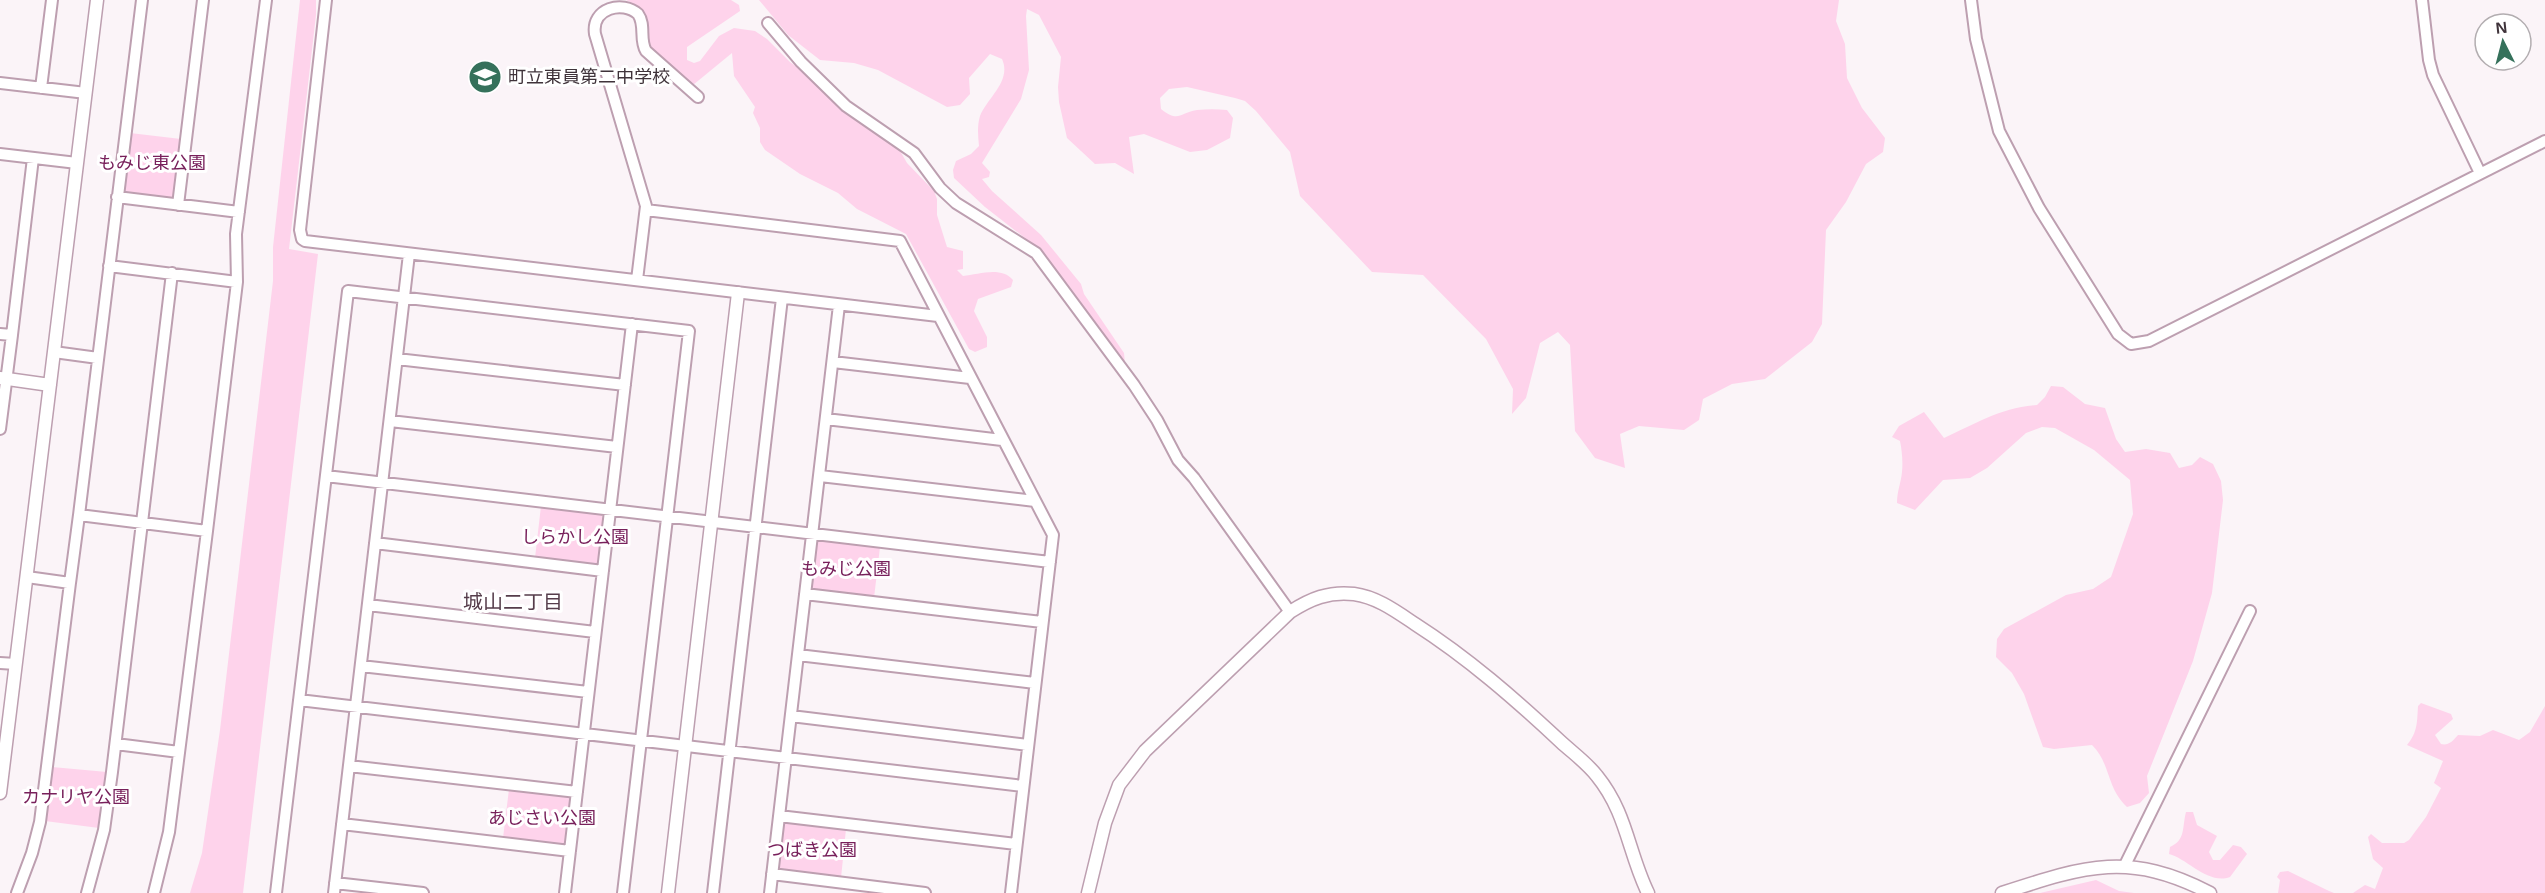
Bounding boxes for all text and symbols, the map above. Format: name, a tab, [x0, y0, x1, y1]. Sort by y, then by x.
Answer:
north arrow	[2473, 12, 2533, 72]
text: N	[2495, 19, 2508, 37]
school or university icon: 町立東員第二中学校	[467, 59, 503, 95]
place label: 町立東員第二中学校	[508, 67, 670, 87]
park label: もみじ東公園	[98, 153, 206, 173]
park label: しらかし公園	[521, 527, 629, 547]
park label: もみじ公園	[801, 559, 891, 579]
district label: 城山二丁目	[463, 591, 563, 613]
park label: カナリヤ公園	[22, 787, 130, 807]
park label: あじさい公園	[488, 808, 596, 828]
park label: つばき公園	[767, 840, 857, 860]

